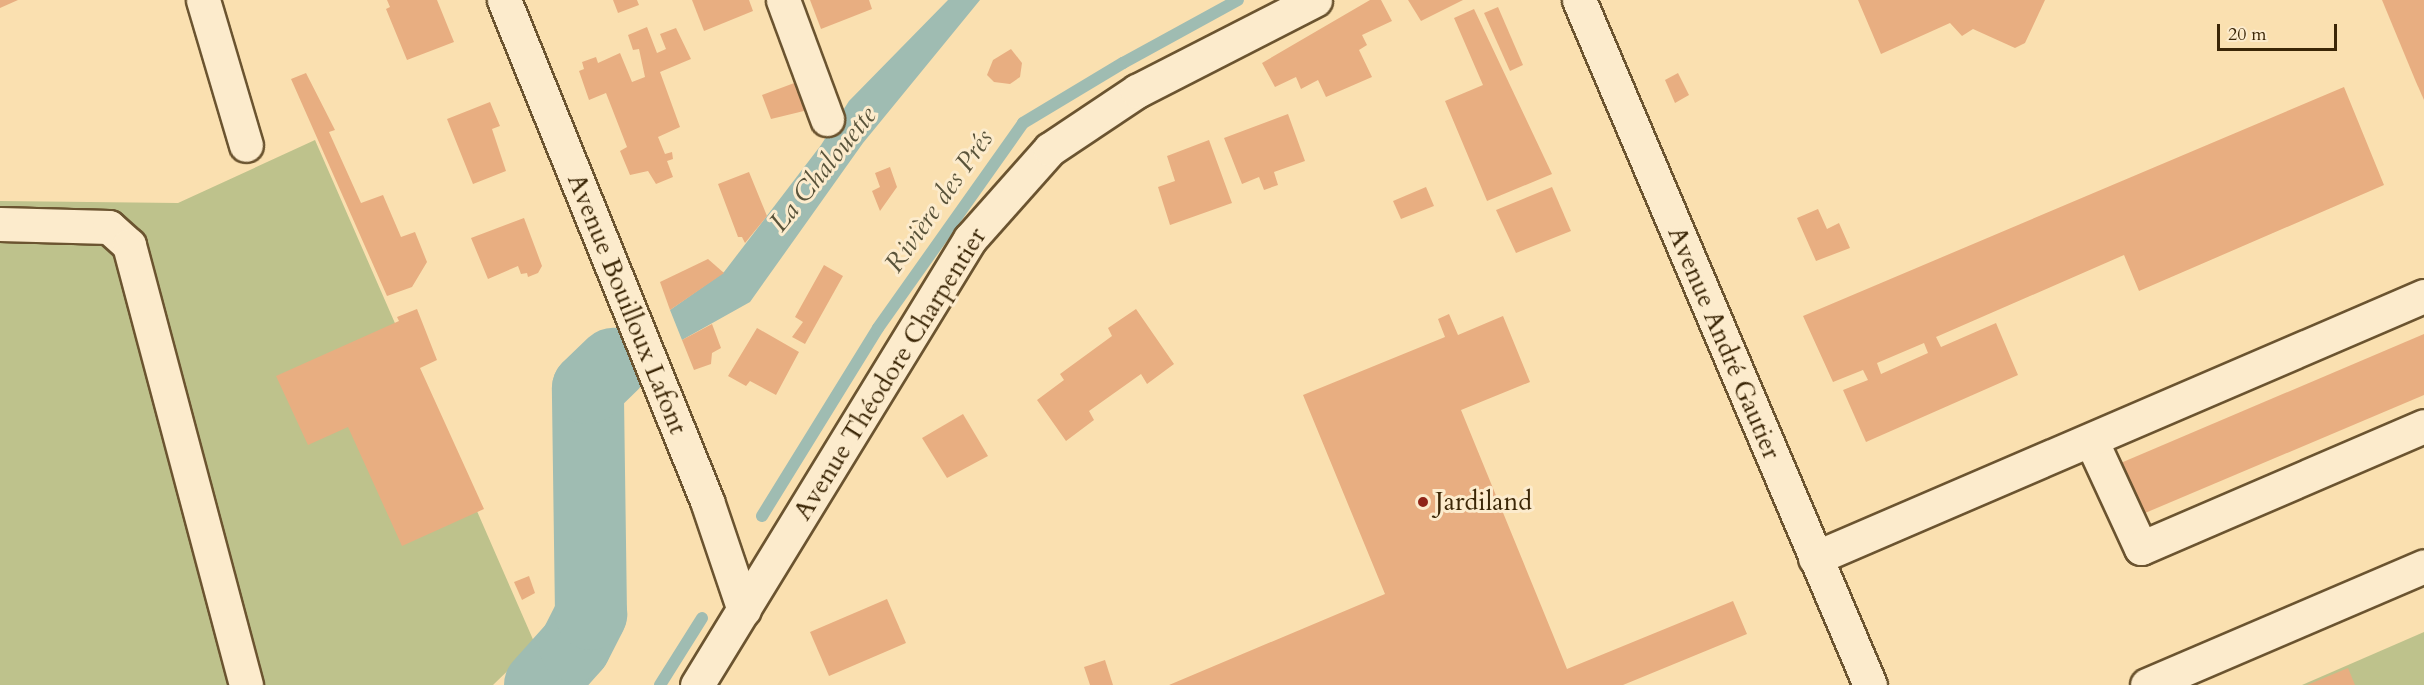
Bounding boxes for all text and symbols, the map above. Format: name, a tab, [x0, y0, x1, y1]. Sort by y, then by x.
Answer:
scale bar	[2220, 12, 2340, 50]
text: 20 m	[2228, 22, 2267, 47]
water label: La Chalouette	[763, 100, 883, 238]
water label: Rivière des Prés	[878, 123, 1000, 279]
street label: Avenue Bouilloux Lafont	[560, 169, 694, 439]
street label: Avenue Théodore Charpentier	[787, 222, 993, 526]
street label: Avenue André Gautier	[1661, 222, 1787, 464]
place label: Jardiland	[1435, 486, 1532, 518]
marker: Jardiland	[1416, 495, 1430, 509]

